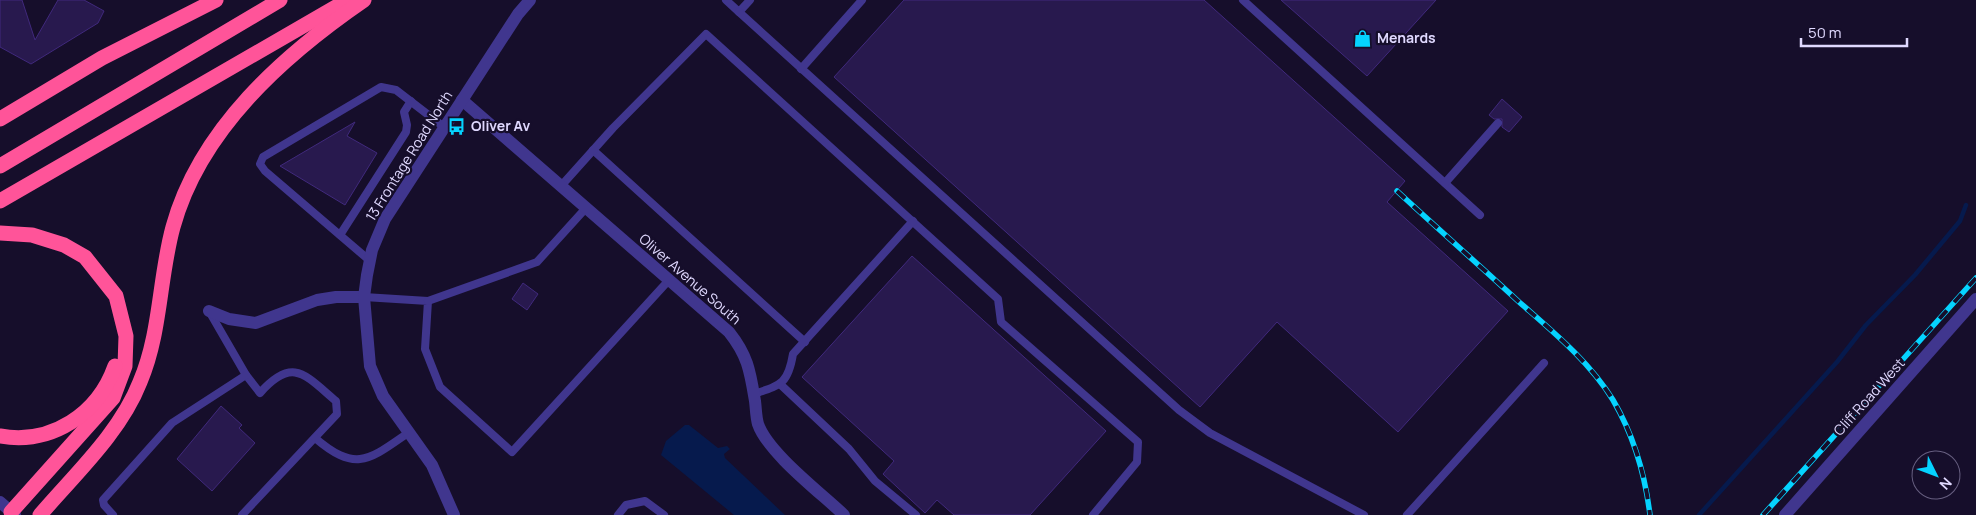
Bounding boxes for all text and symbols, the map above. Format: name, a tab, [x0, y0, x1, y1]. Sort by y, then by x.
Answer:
scale bar	[1801, 15, 1907, 47]
text: 50 m	[1808, 22, 1842, 43]
shop icon: Menards	[1353, 28, 1373, 48]
place label: Menards	[1377, 28, 1436, 47]
street label: 13 Frontage Road North	[361, 87, 456, 224]
bus stop icon: Oliver Av	[447, 116, 467, 136]
place label: Oliver Av	[471, 116, 530, 135]
street label: Oliver Avenue South	[635, 229, 745, 328]
street label: Cliff Road West	[1829, 354, 1909, 439]
north arrow	[1911, 450, 1961, 500]
text: N	[1936, 474, 1956, 494]

